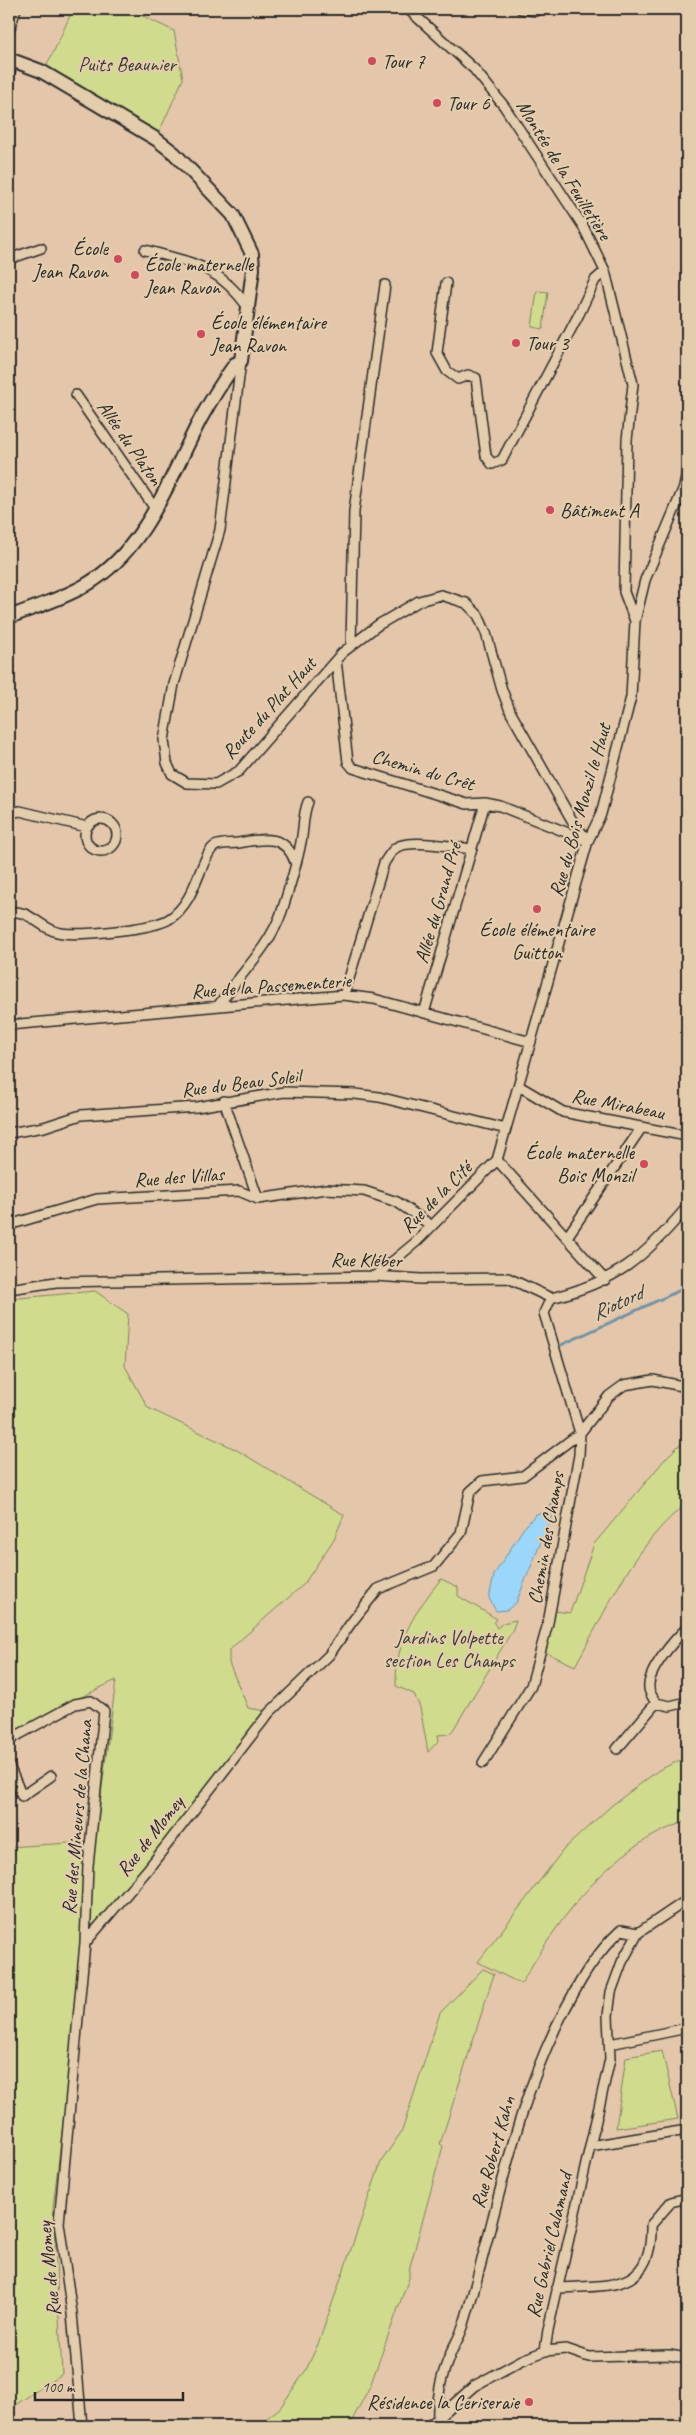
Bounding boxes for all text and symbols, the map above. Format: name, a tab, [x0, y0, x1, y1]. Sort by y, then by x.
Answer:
place label: Tour 7	[382, 49, 426, 74]
park label: Puits Beaunier	[78, 52, 178, 77]
marker: Tour 7	[366, 55, 378, 67]
place label: Tour 6	[447, 91, 491, 116]
street label: Montée de la Feuilletière	[511, 95, 618, 246]
marker: Tour 6	[431, 97, 443, 109]
place label: École Jean Ravon	[32, 236, 109, 284]
place label: École maternelle Jean Ravon	[144, 252, 255, 300]
marker: École Jean Ravon	[112, 253, 124, 265]
marker: École maternelle Jean Ravon	[129, 269, 141, 281]
place label: École élémentaire Jean Ravon	[210, 310, 327, 358]
marker: École élémentaire Jean Ravon	[195, 328, 207, 340]
place label: Tour 3	[526, 331, 571, 356]
marker: Tour 3	[510, 337, 522, 349]
street label: Allée du Platon	[92, 396, 169, 491]
place label: Bâtiment A	[560, 498, 640, 523]
marker: Bâtiment A	[544, 504, 556, 516]
street label: Route du Plat Haut	[217, 650, 323, 764]
street label: Rue du Bois Monzil le Haut	[543, 718, 617, 899]
street label: Chemin du Crêt	[369, 744, 479, 797]
street label: Allée du Grand Pré	[409, 836, 468, 966]
marker: École élémentaire Guitton	[531, 903, 543, 915]
place label: École élémentaire Guitton	[480, 917, 596, 965]
street label: Rue de la Passementerie	[190, 968, 353, 1004]
street label: Rue du Beau Soleil	[180, 1063, 306, 1103]
street label: Rue Mirabeau	[570, 1083, 668, 1126]
place label: École maternelle Bois Monzil	[526, 1140, 638, 1188]
street label: Rue de la Cité	[395, 1153, 480, 1238]
marker: École maternelle Bois Monzil	[638, 1158, 650, 1170]
street label: Rue des Villas	[133, 1161, 227, 1193]
street label: Rue Kléber	[330, 1247, 404, 1273]
water label: Riotord	[588, 1277, 653, 1326]
street label: Chemin des Champs	[522, 1468, 570, 1606]
park label: Jardins Volpette section Les Champs	[384, 1625, 516, 1673]
street label: Rue des Mineurs de la Chana	[56, 1718, 98, 1915]
street label: Rue de Momey	[111, 1789, 190, 1881]
street label: Rue Robert Kahn	[465, 2092, 521, 2211]
street label: Rue Gabriel Calamand	[520, 2167, 579, 2320]
street label: Rue de Momey	[31, 2218, 66, 2318]
scale bar	[35, 2370, 182, 2402]
text: 100 m	[42, 2378, 76, 2397]
place label: Résidence la Ceriseraie	[367, 2390, 520, 2415]
marker: Résidence la Ceriseraie	[523, 2396, 535, 2408]

